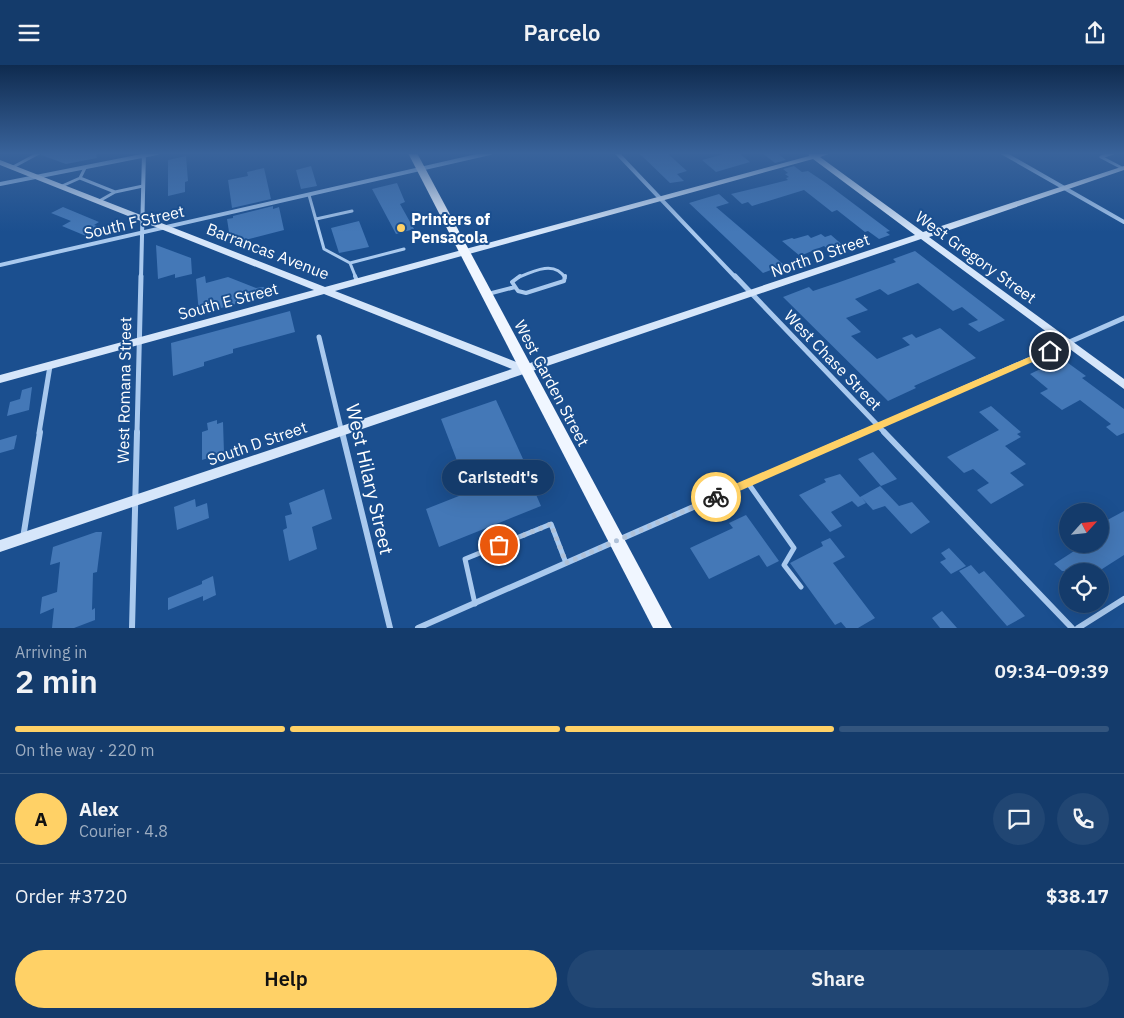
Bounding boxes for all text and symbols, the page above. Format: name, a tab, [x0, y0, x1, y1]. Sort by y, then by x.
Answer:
text: Parcelo	[524, 18, 600, 47]
icon: menu	[15, 19, 43, 47]
icon: share	[1081, 19, 1109, 47]
street label: South F Street	[82, 201, 186, 243]
street label: West Gregory Street	[912, 206, 1040, 308]
place label: Printers of Pensacola	[411, 209, 490, 247]
street label: Barrancas Avenue	[204, 218, 332, 284]
marker: Printers of Pensacola	[395, 222, 407, 234]
street label: North D Street	[768, 229, 872, 281]
street label: South E Street	[176, 278, 280, 324]
street label: West Chase Street	[780, 306, 886, 414]
street label: West Garden Street	[510, 316, 594, 450]
street label: West Romana Street	[113, 317, 135, 463]
pin	[1029, 330, 1071, 372]
icon: home	[1036, 337, 1064, 365]
street label: West Hilary Street	[341, 401, 399, 557]
street label: South D Street	[204, 417, 310, 469]
callout: Carlstedt's	[443, 460, 555, 495]
text: Carlstedt's	[458, 467, 538, 487]
courier	[691, 472, 741, 522]
icon: bike	[702, 483, 730, 511]
north arrow	[1059, 503, 1109, 553]
map controls	[1059, 503, 1109, 613]
pin	[478, 524, 520, 566]
icon: bag	[485, 531, 513, 559]
button: locate	[1059, 563, 1109, 613]
text: Arriving in	[15, 642, 87, 662]
text: 09:34–09:39	[995, 659, 1109, 683]
text: 2 min	[15, 660, 98, 702]
text: On the way · 220 m	[15, 740, 154, 760]
button: chat	[993, 793, 1045, 845]
button: phone	[1057, 793, 1109, 845]
text: Alex	[79, 797, 119, 821]
text: A	[34, 807, 48, 831]
text: Courier · 4.8	[79, 821, 168, 841]
text: Order #3720	[15, 884, 127, 908]
text: $38.17	[1046, 884, 1109, 908]
button: Help	[15, 950, 557, 1008]
button: Share	[567, 950, 1109, 1008]

